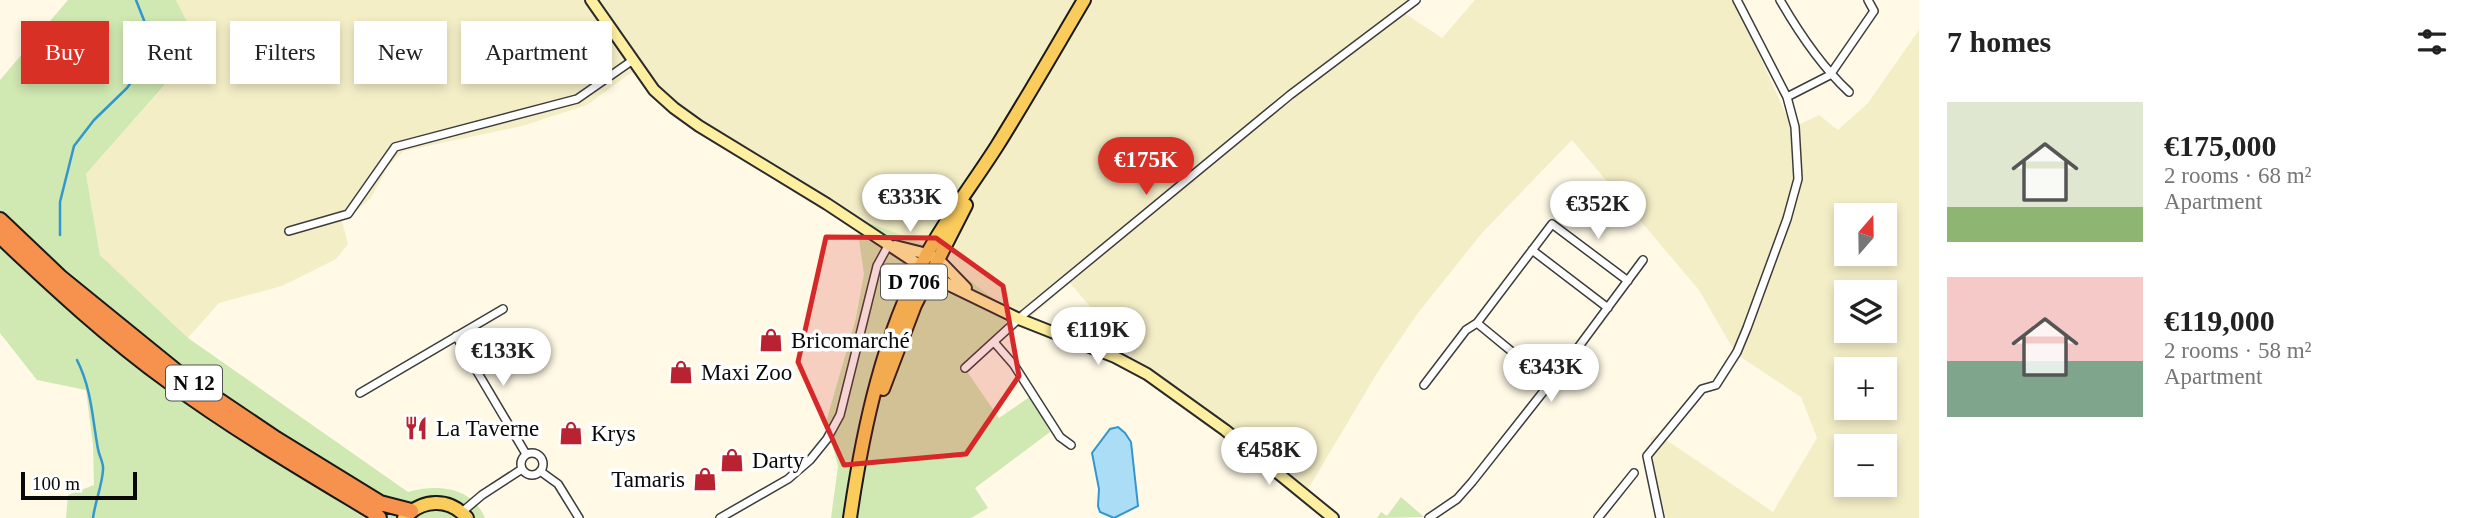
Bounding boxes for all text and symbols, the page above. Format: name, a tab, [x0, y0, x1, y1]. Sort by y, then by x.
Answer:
chip: Buy	[21, 21, 109, 84]
chip: Rent	[123, 21, 216, 84]
chip: Filters	[230, 21, 340, 84]
chip: New	[354, 21, 447, 84]
chip: Apartment	[461, 21, 612, 84]
icon: filters	[2413, 23, 2451, 61]
text: 7 homes	[1947, 25, 2051, 58]
text: €175,000	[2164, 129, 2277, 162]
icon: home	[2003, 130, 2087, 214]
pin: €175K	[1097, 138, 1195, 197]
text: €175K	[1114, 147, 1178, 172]
text: 2 rooms · 68 m²	[2164, 163, 2311, 188]
pin: €333K	[861, 174, 959, 234]
pin: €352K	[1549, 182, 1647, 241]
text: €333K	[878, 184, 942, 209]
text: Apartment	[2164, 189, 2262, 214]
text: €352K	[1566, 191, 1630, 216]
north arrow	[1834, 203, 1897, 266]
map controls	[1834, 203, 1897, 497]
road number: D 706	[881, 264, 947, 300]
button: layers	[1834, 280, 1897, 343]
text: €119,000	[2164, 304, 2275, 337]
icon: home	[2003, 305, 2087, 389]
pin: €119K	[1049, 308, 1147, 367]
text: €119K	[1067, 317, 1129, 342]
shop icon: Bricomarché	[757, 326, 785, 354]
pin: €133K	[454, 328, 552, 388]
place label: Bricomarché	[791, 328, 910, 353]
text: €133K	[471, 338, 535, 363]
text: 2 rooms · 58 m²	[2164, 338, 2311, 363]
pin: €343K	[1502, 344, 1600, 404]
text: €343K	[1519, 354, 1583, 379]
button: +	[1834, 357, 1897, 420]
shop icon: Maxi Zoo	[667, 358, 695, 386]
place label: Maxi Zoo	[701, 360, 792, 385]
text: Apartment	[2164, 364, 2262, 389]
road number: N 12	[166, 366, 222, 400]
restaurant icon: La Taverne	[402, 414, 430, 442]
place label: La Taverne	[436, 416, 539, 441]
shop icon: Krys	[557, 419, 585, 447]
place label: Krys	[591, 421, 636, 446]
pin: €458K	[1220, 428, 1318, 487]
button: −	[1834, 434, 1897, 497]
text: €458K	[1237, 437, 1301, 462]
shop icon: Darty	[718, 446, 746, 474]
place label: Darty	[752, 448, 805, 473]
shop icon: Tamaris	[691, 465, 719, 493]
place label: Tamaris	[611, 467, 685, 492]
scale bar	[21, 469, 136, 501]
text: 100 m	[32, 473, 80, 494]

